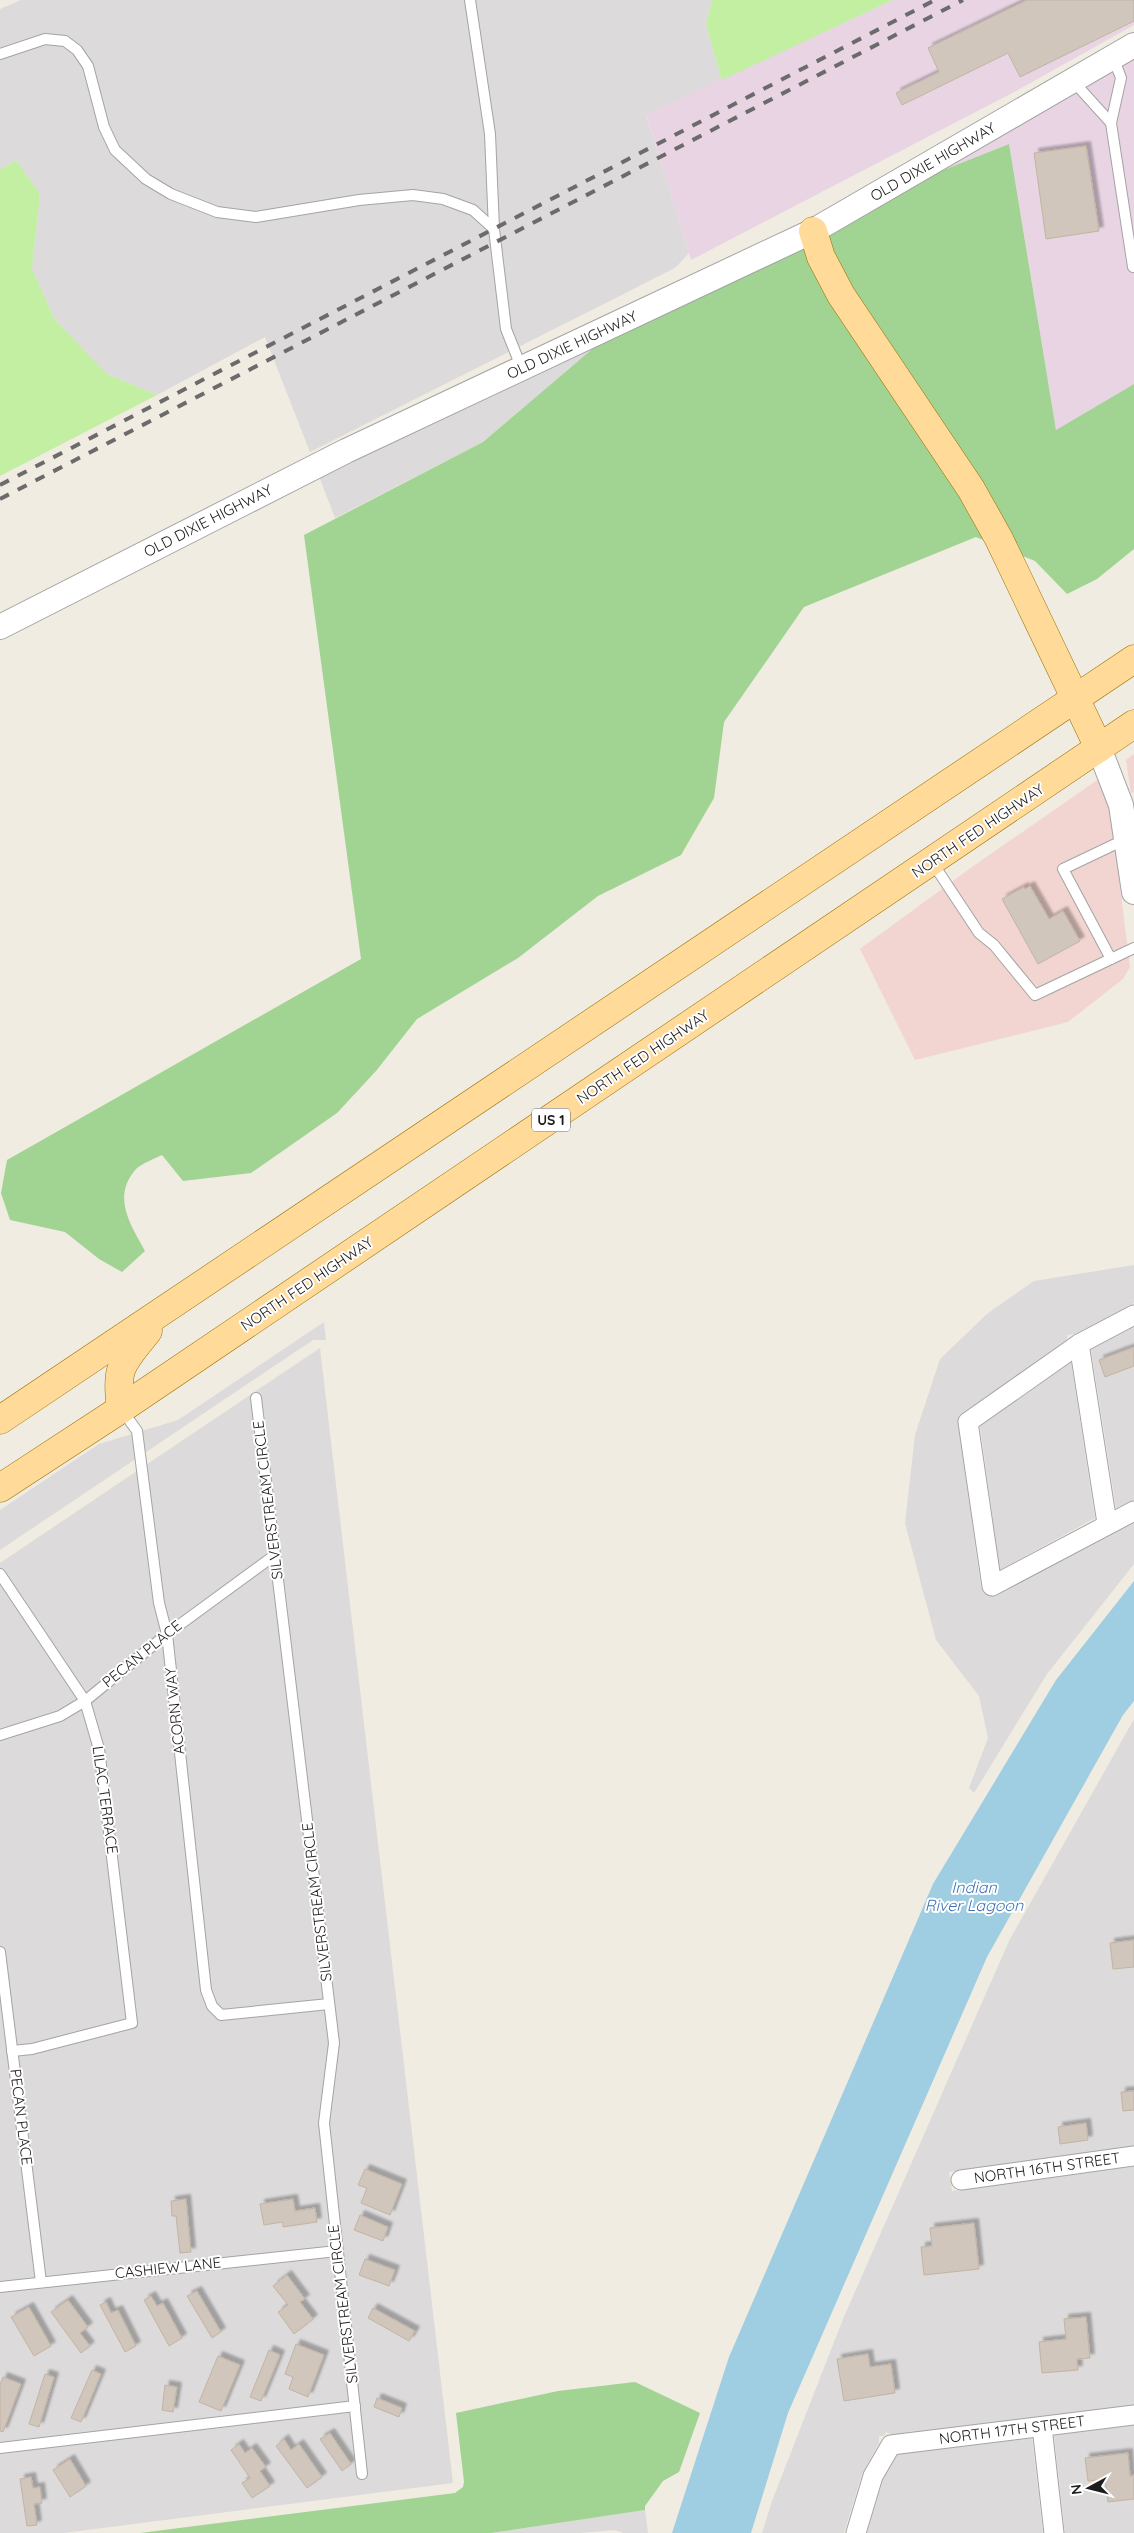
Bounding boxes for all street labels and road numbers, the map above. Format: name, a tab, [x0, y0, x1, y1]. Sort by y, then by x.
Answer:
street label: OLD DIXIE HIGHWAY	[867, 118, 999, 205]
street label: OLD DIXIE HIGHWAY	[504, 306, 641, 383]
street label: OLD DIXIE HIGHWAY	[140, 480, 276, 561]
street label: NORTH FED HIGHWAY	[908, 779, 1048, 882]
street label: NORTH FED HIGHWAY	[573, 1005, 713, 1108]
road number: US 1	[532, 1108, 570, 1132]
street label: NORTH FED HIGHWAY	[237, 1232, 377, 1335]
street label: SILVERSTREAM CIRCLE	[248, 1420, 287, 1581]
street label: PECAN PLACE	[98, 1616, 185, 1691]
street label: ACORN WAY	[160, 1666, 189, 1756]
street label: LILAC TERRACE	[89, 1745, 122, 1855]
street label: SILVERSTREAM CIRCLE	[297, 1822, 336, 1983]
street label: PECAN PLACE	[6, 2068, 37, 2166]
street label: NORTH 16TH STREET	[973, 2148, 1121, 2187]
street label: SILVERSTREAM CIRCLE	[323, 2224, 362, 2385]
street label: CASHIEW LANE	[114, 2252, 222, 2283]
street label: NORTH 17TH STREET	[938, 2411, 1086, 2448]

